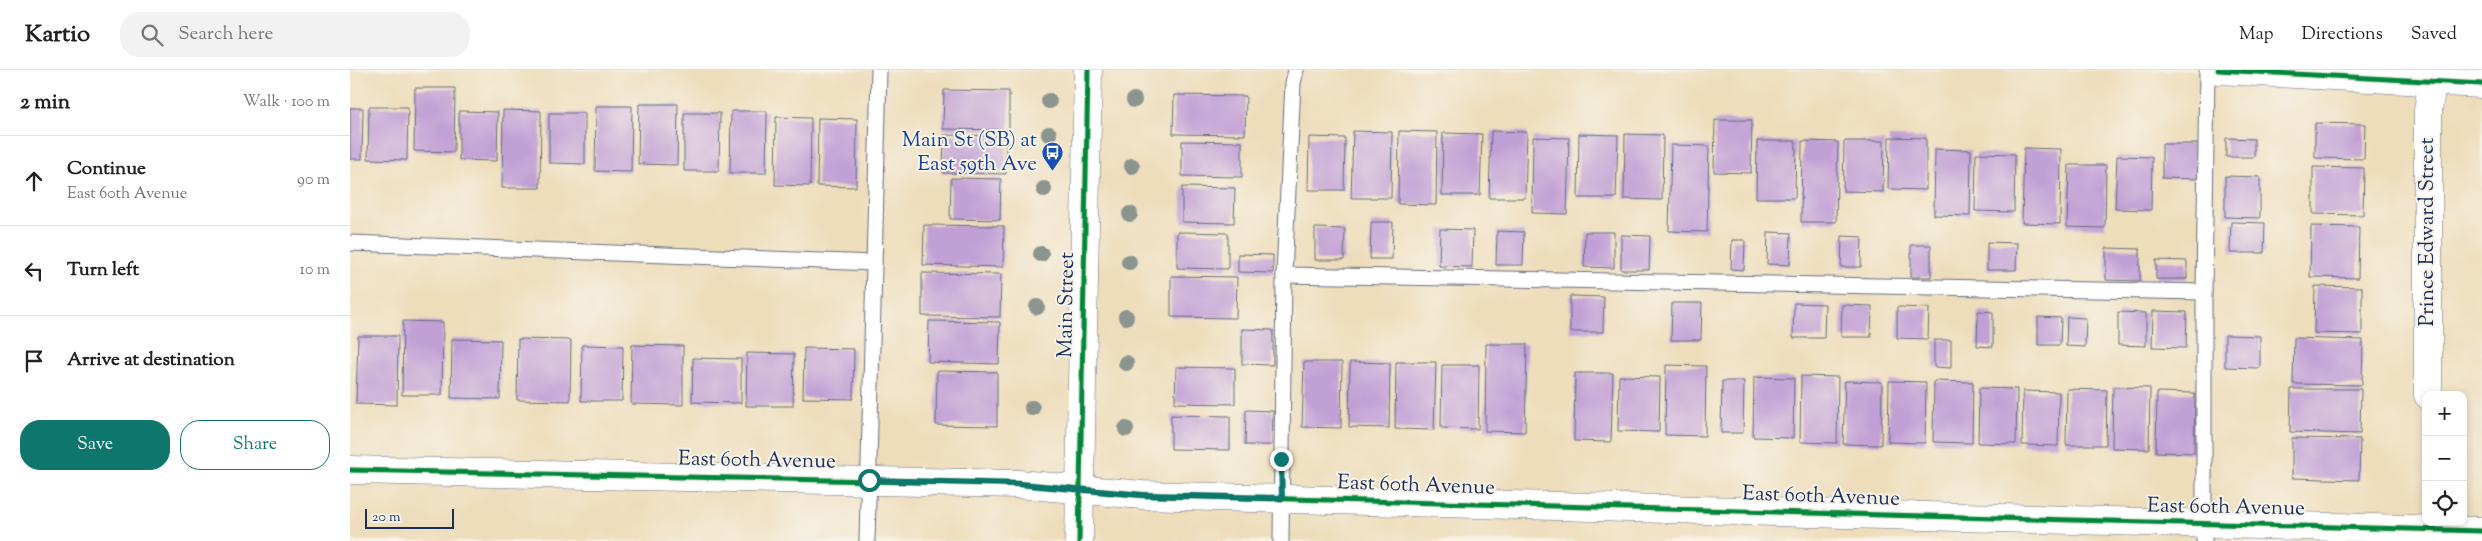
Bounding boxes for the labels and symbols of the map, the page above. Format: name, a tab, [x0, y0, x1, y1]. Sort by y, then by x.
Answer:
place label: Main St (SB) at East 59th Ave	[902, 126, 1037, 180]
street label: Prince Edward Street	[2413, 137, 2443, 327]
bus stop icon: Main St (SB) at East 59th Ave	[1041, 141, 1065, 172]
street label: Main Street	[1051, 252, 1083, 358]
street label: East 60th Avenue	[678, 445, 836, 477]
route end	[1270, 448, 1293, 471]
street label: East 60th Avenue	[1337, 468, 1495, 504]
route start	[858, 469, 881, 492]
street label: East 60th Avenue	[1742, 479, 1900, 515]
street label: East 60th Avenue	[2147, 492, 2305, 524]
scale bar	[365, 506, 454, 529]

